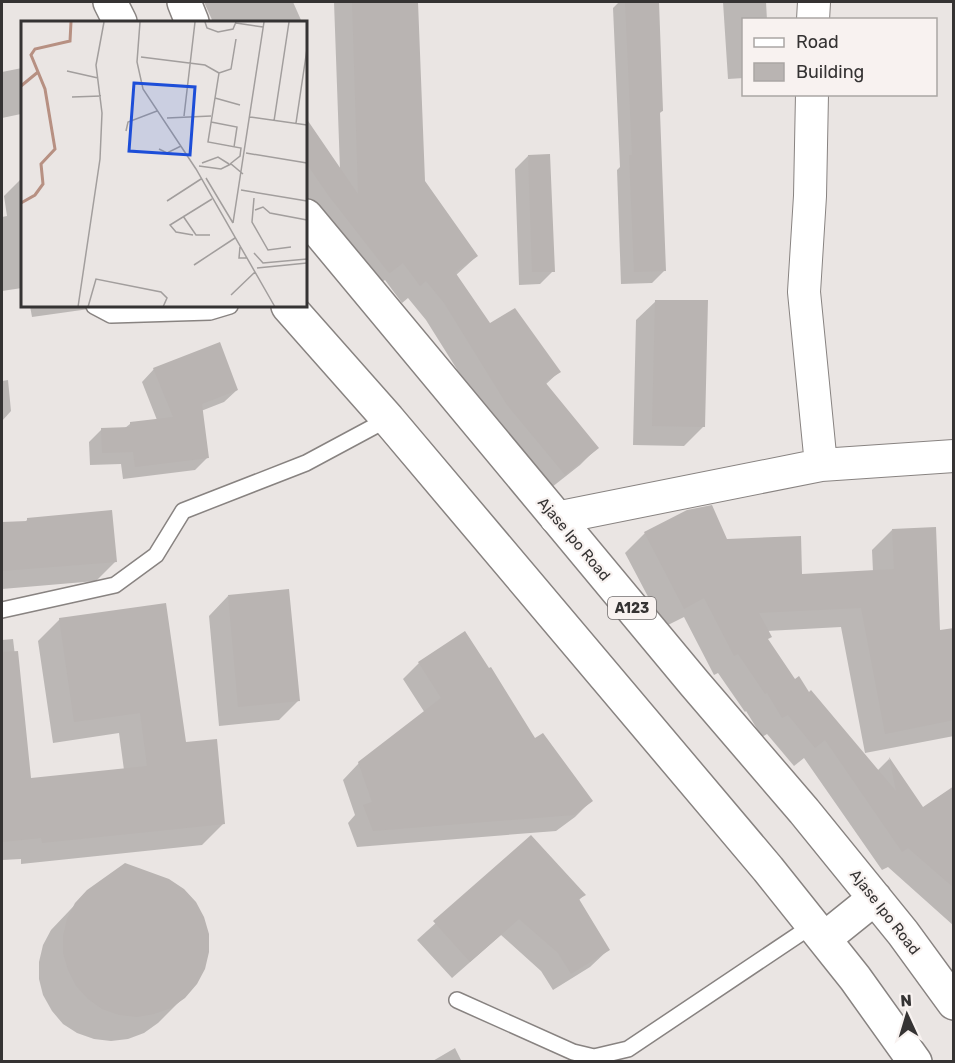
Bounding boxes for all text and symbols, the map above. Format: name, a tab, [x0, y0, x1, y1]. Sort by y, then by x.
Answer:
legend	[742, 18, 937, 96]
inset map	[21, 21, 308, 308]
text: Road	[796, 31, 839, 53]
text: Building	[796, 61, 864, 83]
street label: Ajase Ipo Road	[534, 494, 614, 584]
road number: A123	[608, 597, 656, 619]
street label: Ajase Ipo Road	[846, 866, 924, 958]
north arrow	[877, 985, 937, 1045]
text: N	[900, 991, 912, 1010]

